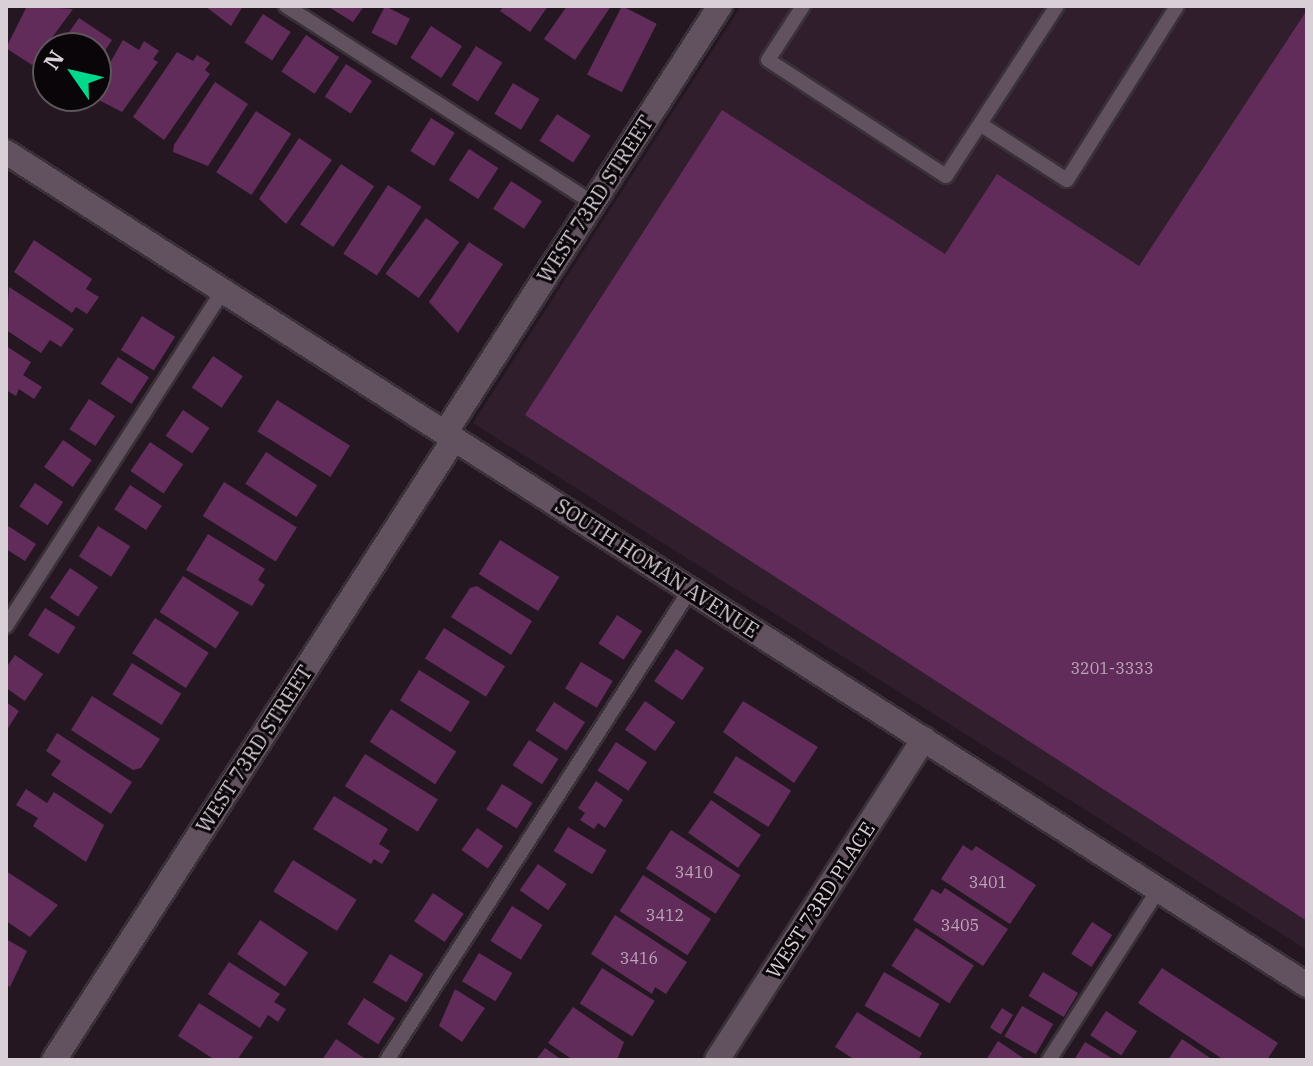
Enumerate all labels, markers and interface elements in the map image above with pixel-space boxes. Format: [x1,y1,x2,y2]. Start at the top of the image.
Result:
north arrow [32,32,112,112]
text: N [36,44,70,75]
street label: WEST 73RD STREET [532,111,658,287]
street label: SOUTH HOMAN AVENUE [551,493,763,643]
house number: 3201-3333 [1070,658,1154,678]
street label: WEST 73RD STREET [191,661,317,837]
street label: WEST 73RD PLACE [761,817,879,983]
house number: 3410 [675,862,713,882]
house number: 3401 [969,872,1007,892]
house number: 3412 [646,905,684,925]
house number: 3405 [941,915,979,935]
house number: 3416 [620,948,658,968]

